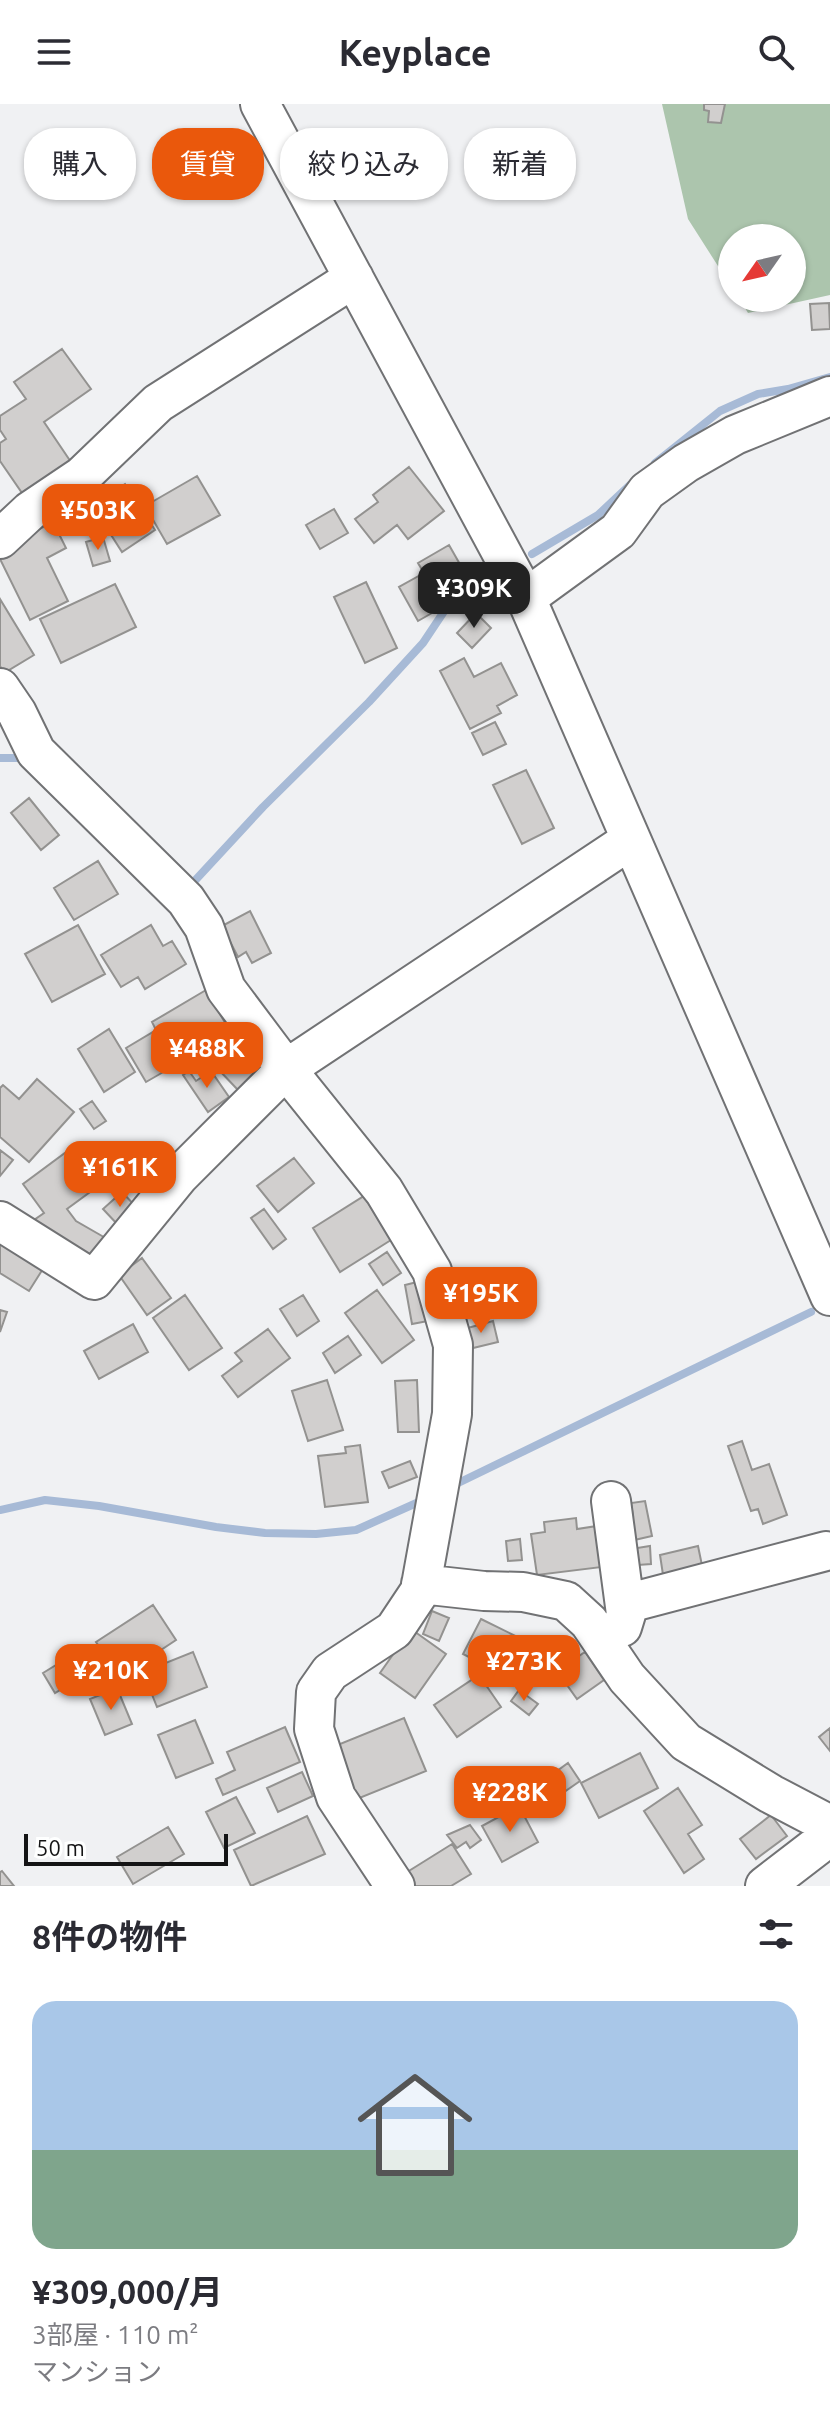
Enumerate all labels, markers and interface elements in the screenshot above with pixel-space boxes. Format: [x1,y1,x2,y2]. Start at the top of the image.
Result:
icon: menu [32,30,76,74]
icon: search [754,30,798,74]
text: Keyplace [339,32,491,73]
chip: 購入 [24,128,136,200]
chip: 賃貸 [152,128,264,200]
chip: 絞り込み [280,128,448,200]
chip: 新着 [464,128,576,200]
north arrow [718,224,806,312]
map controls [718,224,806,312]
pin: ¥503K [42,484,154,552]
text: ¥503K [60,495,136,524]
pin: ¥309K [418,562,530,630]
text: ¥309K [436,573,512,602]
pin: ¥488K [151,1022,263,1090]
text: ¥488K [169,1033,245,1062]
pin: ¥161K [64,1141,176,1209]
text: ¥161K [82,1152,158,1181]
pin: ¥195K [425,1267,537,1335]
text: ¥195K [443,1278,519,1307]
pin: ¥273K [468,1635,580,1703]
pin: ¥210K [55,1644,167,1712]
text: ¥273K [486,1646,562,1675]
text: ¥210K [73,1655,149,1684]
pin: ¥228K [454,1766,566,1834]
text: ¥228K [472,1777,548,1806]
scale bar [24,1830,228,1866]
text: 50 m [36,1835,85,1860]
icon: filters [754,1912,798,1956]
text: 8件の物件 [32,1917,187,1955]
icon: home [343,2053,487,2197]
text: ¥309,000/月 [32,2272,223,2310]
text: 3部屋 · 110 m² [32,2320,199,2349]
text: マンション [32,2357,162,2386]

